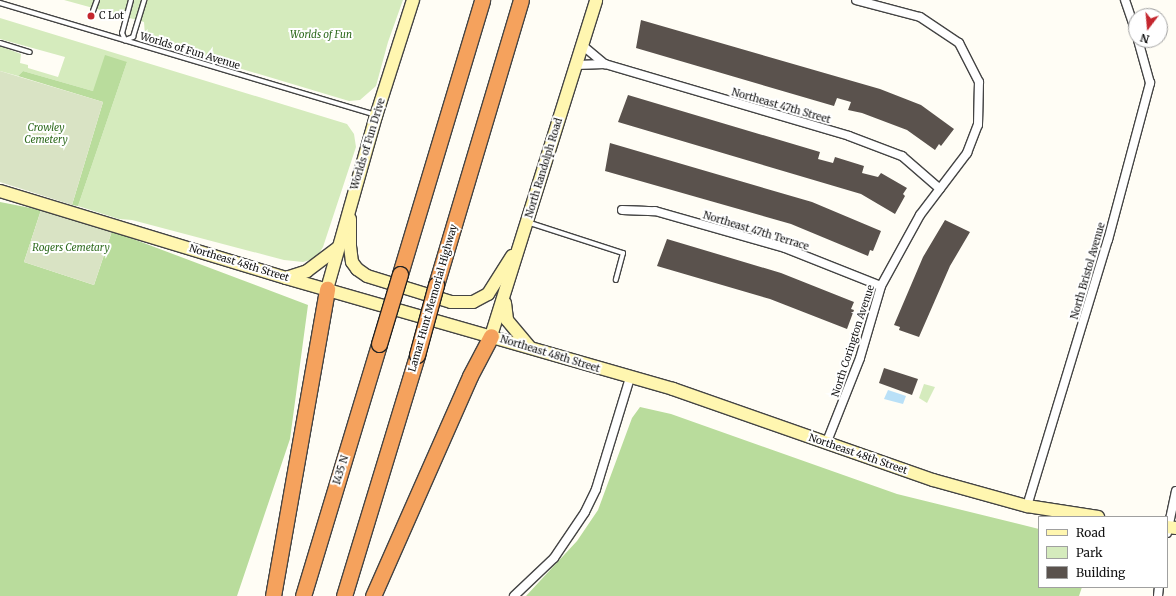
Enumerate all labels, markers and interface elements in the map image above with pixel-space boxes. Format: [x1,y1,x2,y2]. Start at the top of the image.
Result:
north arrow [1128,8,1168,48]
place label: C Lot [99,10,124,22]
marker: C Lot [86,11,96,21]
park label: Worlds of Fun [290,29,352,41]
street label: Worlds of Fun Avenue [138,30,242,72]
text: N [1139,31,1151,47]
street label: Northeast 47th Street [730,86,832,126]
street label: Worlds of Fun Drive [348,97,388,191]
street label: North Randolph Road [523,117,565,219]
park label: Crowley Cemetery [24,121,68,144]
street label: Northeast 47th Terrace [702,209,810,253]
street label: North Bristol Avenue [1068,221,1108,321]
street label: Lamar Hunt Memorial Highway [406,223,460,373]
park label: Rogers Cemetary [32,242,110,254]
street label: Northeast 48th Street [188,242,290,284]
street label: North Corington Avenue [829,284,877,398]
street label: Northeast 48th Street [499,333,601,375]
street label: Northeast 48th Street [807,431,909,477]
street label: I435 N [331,454,351,486]
legend [1038,516,1168,588]
text: Road [1076,525,1105,540]
text: Park [1076,545,1103,560]
text: Building [1076,565,1125,580]

